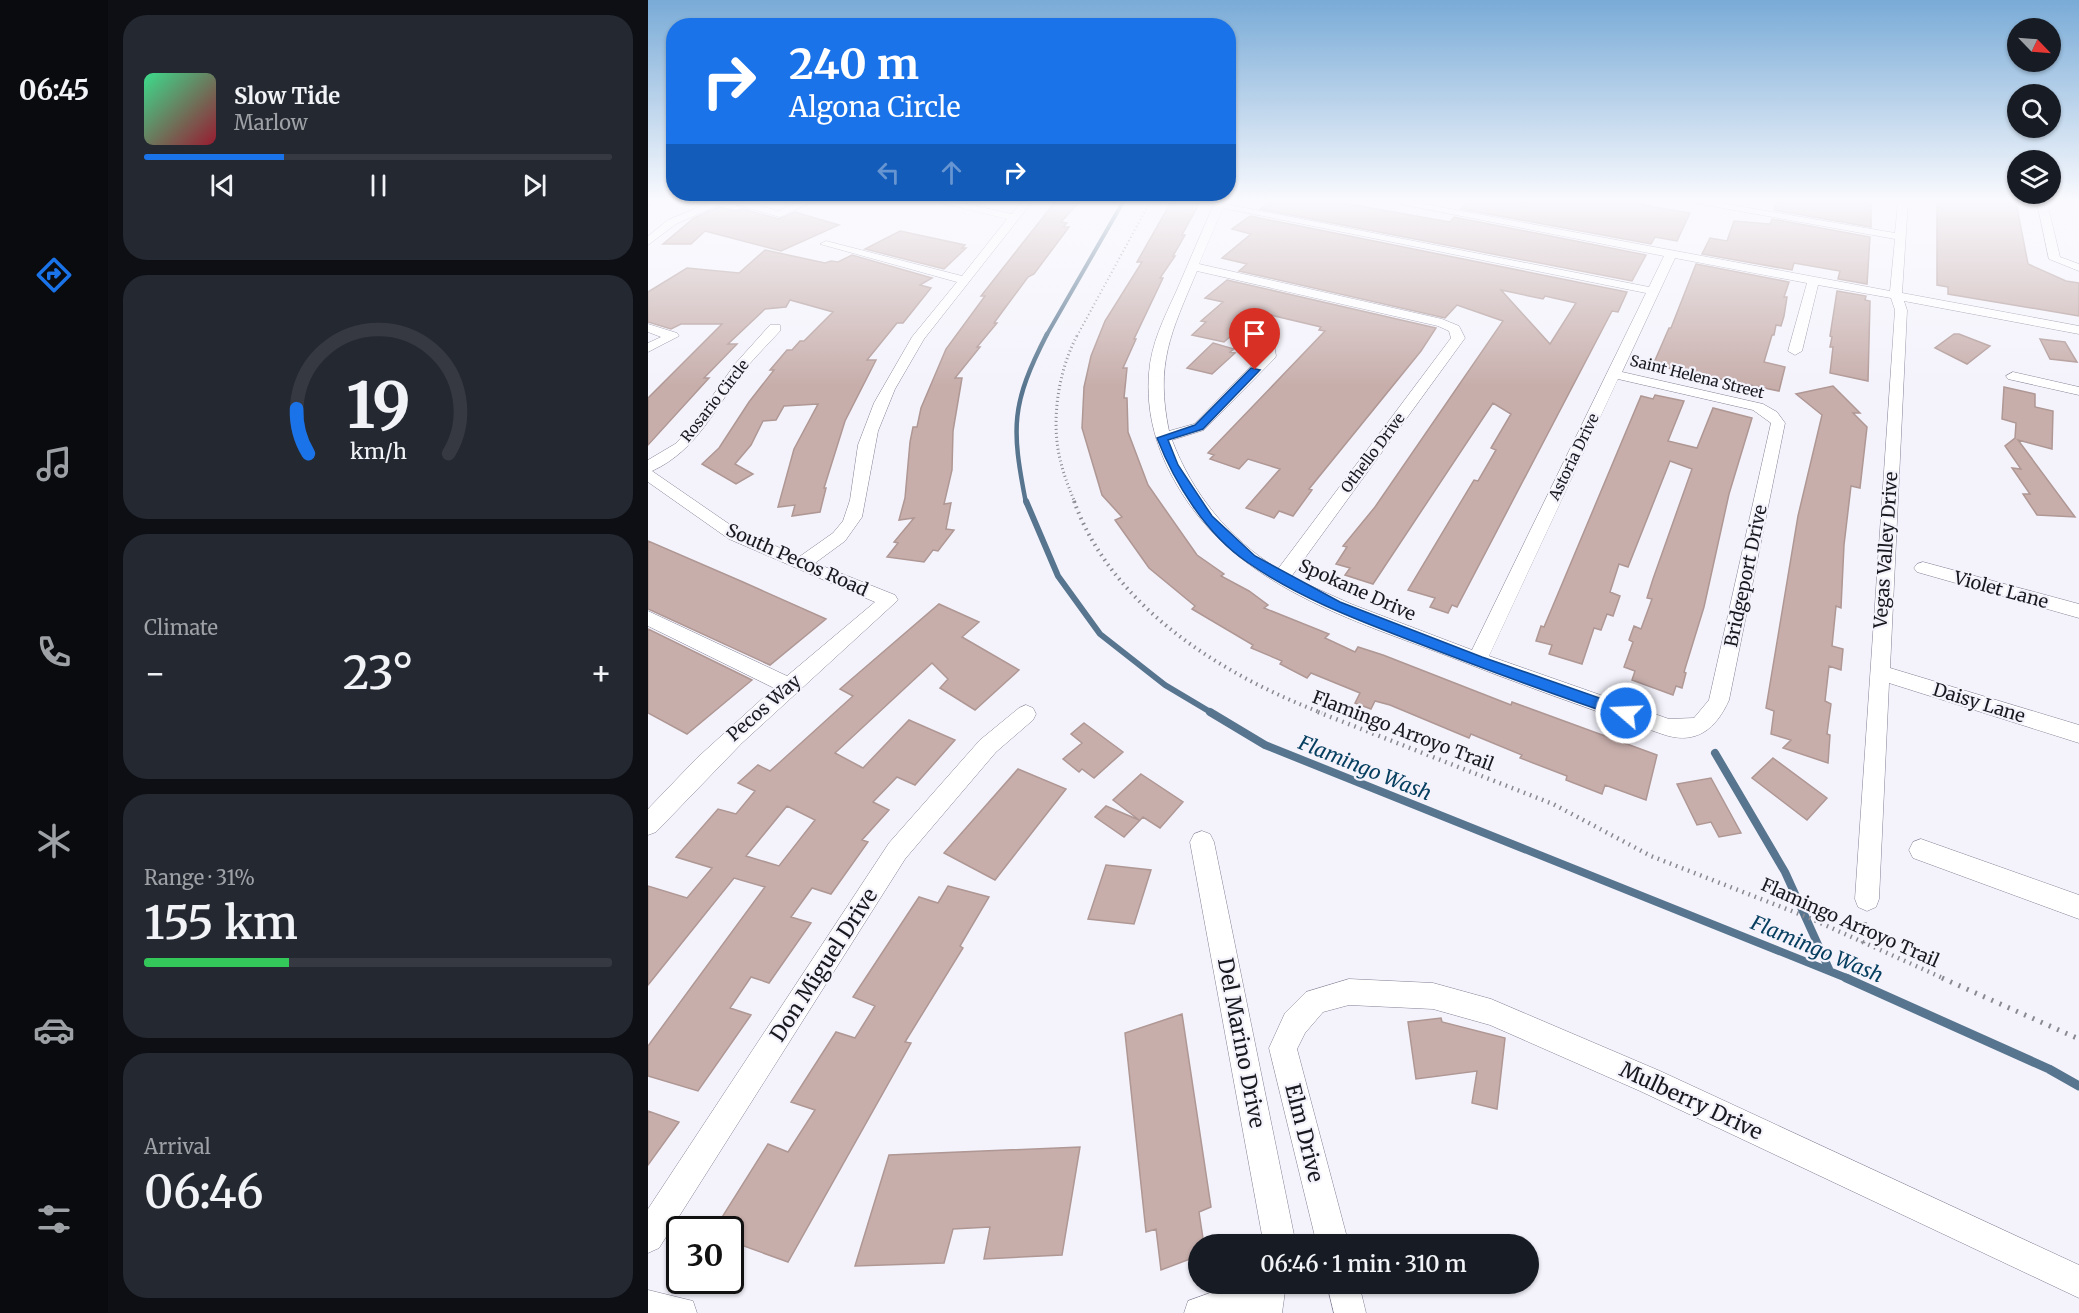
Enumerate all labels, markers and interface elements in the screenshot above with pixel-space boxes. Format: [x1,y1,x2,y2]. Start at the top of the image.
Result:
north arrow [2007,18,2061,72]
map controls [2007,18,2061,204]
text: 240 m [789,38,919,90]
icon: right [690,42,768,120]
text: 06:45 [19,73,89,107]
text: Slow Tide [234,82,340,110]
button: search [2007,84,2061,138]
text: Algona Circle [789,90,961,124]
text: Marlow [234,110,308,135]
button: layers [2007,150,2061,204]
icon: left [872,156,905,189]
icon: ahead [935,156,968,189]
icon: right [998,156,1031,189]
icon: previous [206,169,239,202]
icon: pause [362,169,395,202]
icon: next [518,169,551,202]
icon: directions [33,254,75,296]
pin [1229,308,1280,370]
icon: arrive [1238,317,1271,350]
street label: Saint Helena Street [1628,351,1766,402]
street label: Rosario Circle [677,356,753,446]
text: 19 [346,367,410,445]
street label: Othello Drive [1336,409,1409,496]
street label: Astoria Drive [1544,410,1603,504]
text: km/h [350,438,406,465]
icon: music [33,443,75,485]
street label: Vegas Valley Drive [1868,471,1902,630]
street label: Bridgeport Drive [1719,503,1772,649]
street label: South Pecos Road [723,518,872,601]
street label: Spokane Drive [1295,553,1419,626]
street label: Violet Lane [1950,566,2051,613]
text: Climate [144,615,218,640]
icon: phone [33,631,75,673]
text: 23° [343,645,413,701]
text: − [144,653,166,694]
text: + [590,653,612,694]
street label: Pecos Way [722,669,806,746]
street label: Daisy Lane [1930,678,2028,727]
position arrow [1594,681,1658,745]
street label: Flamingo Arroyo Trail [1309,685,1498,776]
water label: Flamingo Wash [1294,729,1435,806]
icon: climate [33,820,75,862]
text: Range · 31% [144,865,255,890]
street label: Flamingo Arroyo Trail [1758,873,1943,972]
street label: Don Miguel Drive [764,883,883,1047]
text: 155 km [144,895,298,951]
water label: Flamingo Wash [1746,909,1887,988]
street label: Del Marino Drive [1212,956,1271,1130]
icon: car [33,1009,75,1051]
street label: Mulberry Drive [1615,1056,1767,1146]
street label: Elm Drive [1279,1081,1330,1185]
text: Arrival [144,1134,211,1159]
text: 06:46 [144,1164,264,1220]
icon: filters [33,1198,75,1240]
speed limit sign: 30 [666,1216,744,1294]
text: 06:46 · 1 min · 310 m [1260,1250,1467,1278]

